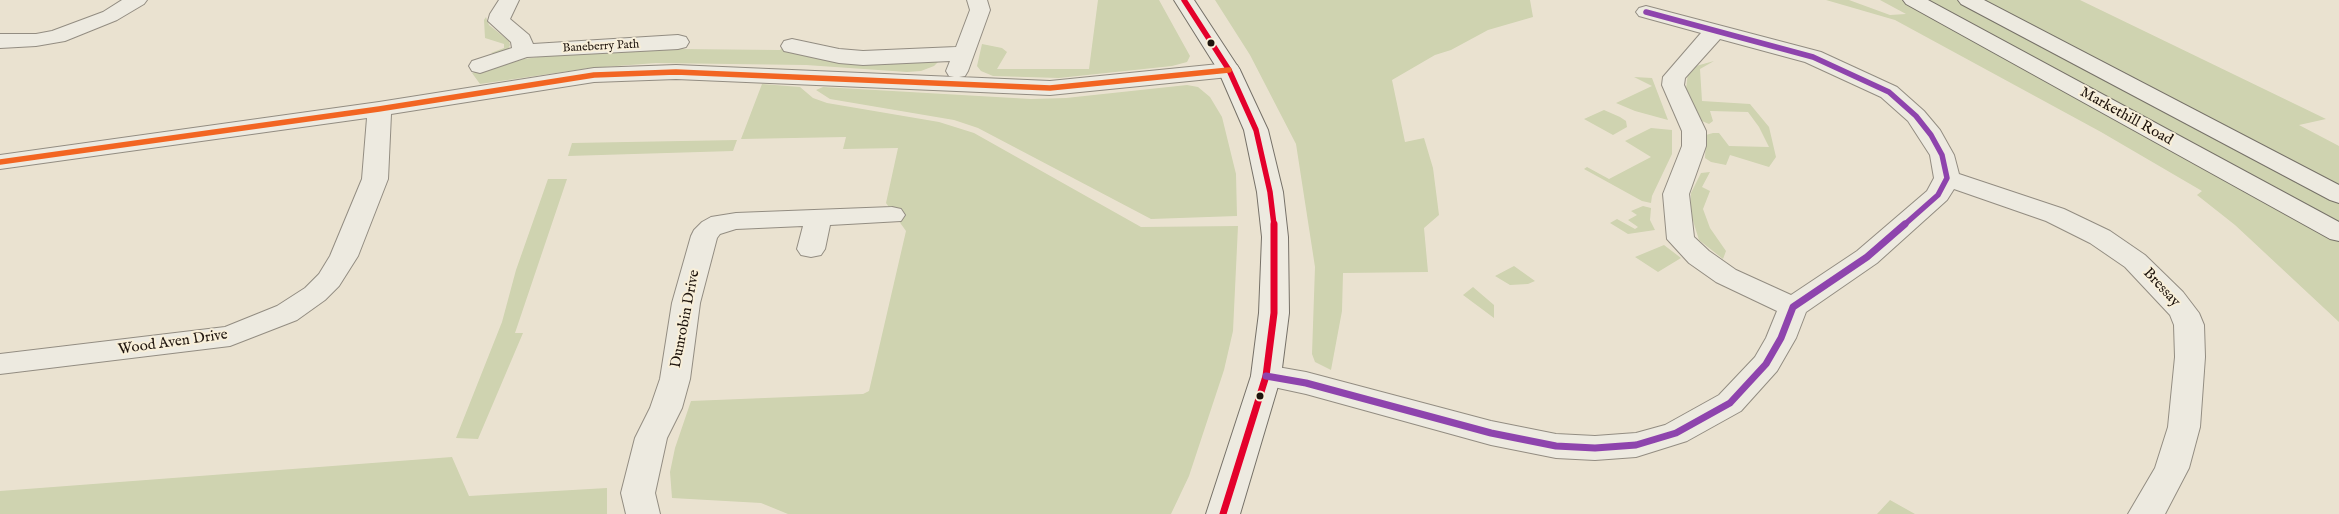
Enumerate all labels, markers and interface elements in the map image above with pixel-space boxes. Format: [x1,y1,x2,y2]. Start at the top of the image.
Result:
street label: Baneberry Path [562,38,640,56]
unlabelled marker [1206,38,1216,48]
street label: Markethill Road [2076,84,2176,150]
street label: Bressay [2139,265,2183,311]
street label: Dunrobin Drive [668,268,704,370]
street label: Wood Aven Drive [117,326,229,360]
unlabelled marker [1255,391,1265,401]

